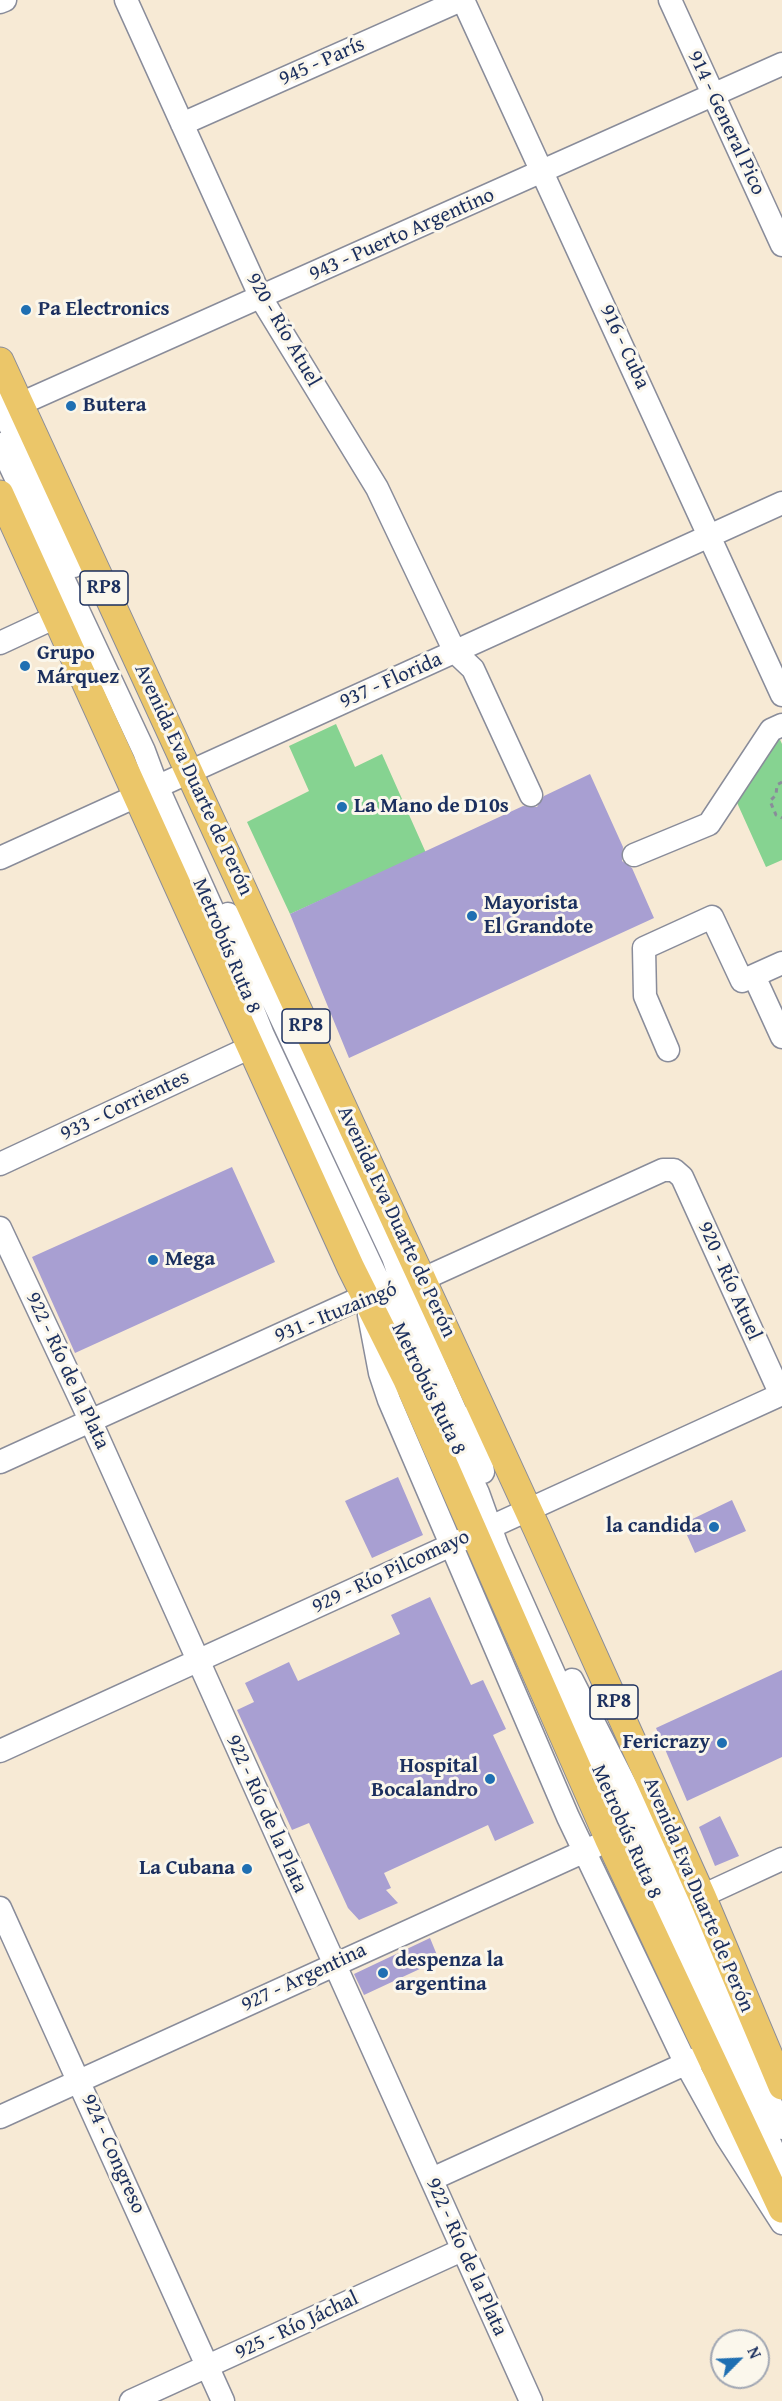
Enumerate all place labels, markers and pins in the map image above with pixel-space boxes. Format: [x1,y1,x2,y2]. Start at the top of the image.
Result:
place label: Pa Electronics [38,297,169,323]
marker: Pa Electronics [19,303,33,317]
place label: Butera [83,393,147,419]
marker: Butera [64,399,78,413]
place label: Grupo Márquez [37,641,119,691]
marker: Grupo Márquez [18,659,32,673]
place label: La Mano de D10s [354,794,509,820]
marker: La Mano de D10s [335,800,349,814]
place label: Mayorista El Grandote [484,891,593,941]
marker: Mayorista El Grandote [465,909,479,923]
place label: Mega [165,1247,215,1273]
marker: Mega [146,1253,160,1267]
place label: la candida [606,1514,702,1540]
marker: la candida [707,1520,721,1534]
place label: Fericrazy [623,1730,710,1756]
marker: Fericrazy [715,1736,729,1750]
place label: Hospital Bocalandro [371,1754,478,1804]
marker: Hospital Bocalandro [483,1772,497,1786]
place label: La Cubana [139,1856,235,1882]
marker: La Cubana [240,1862,254,1876]
place label: despenza la argentina [395,1948,504,1998]
marker: despenza la argentina [376,1966,390,1980]

